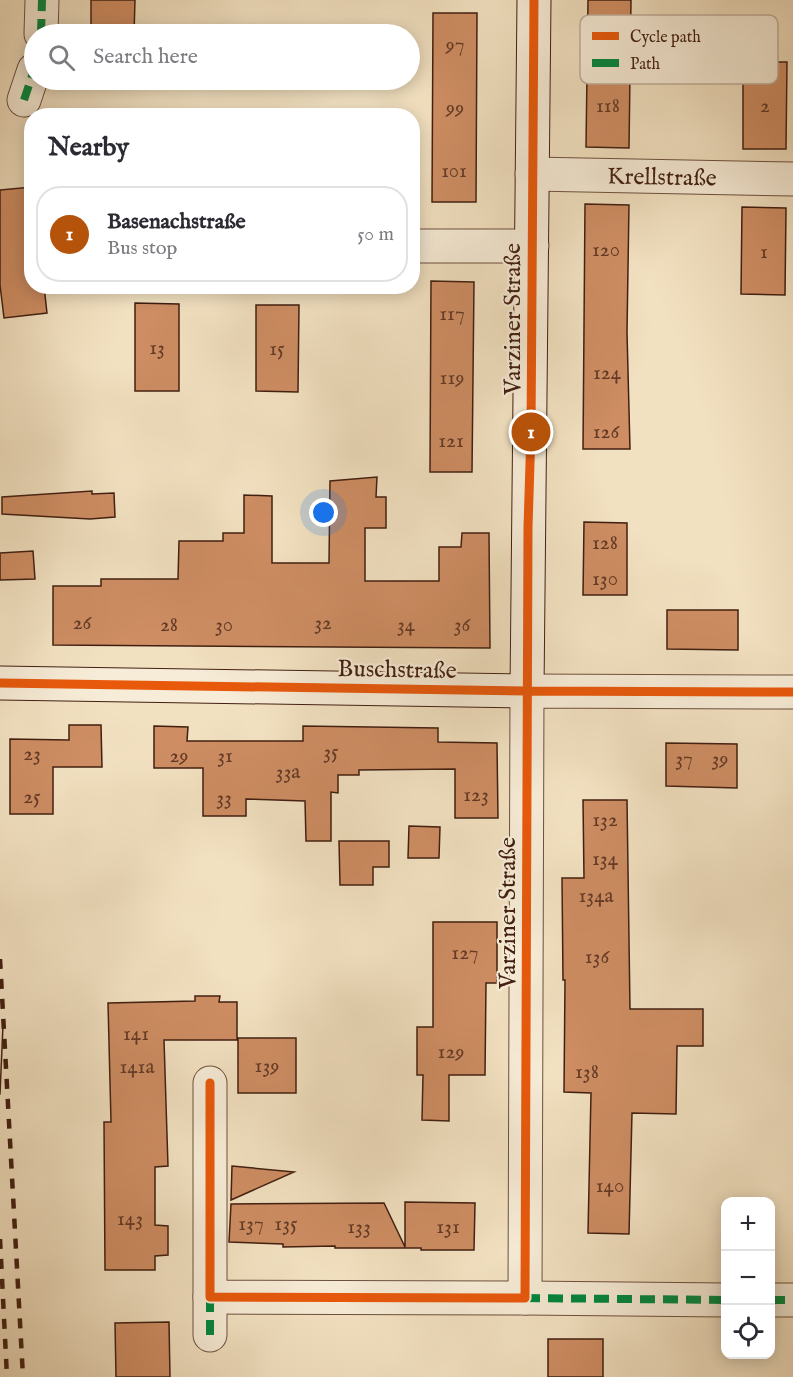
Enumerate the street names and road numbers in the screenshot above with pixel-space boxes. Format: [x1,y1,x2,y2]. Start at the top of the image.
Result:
street label: Krellstraße [607,161,717,195]
street label: Varziner Straße [498,243,529,396]
street label: Buschstraße [337,654,457,687]
street label: Varziner Straße [493,837,524,990]

